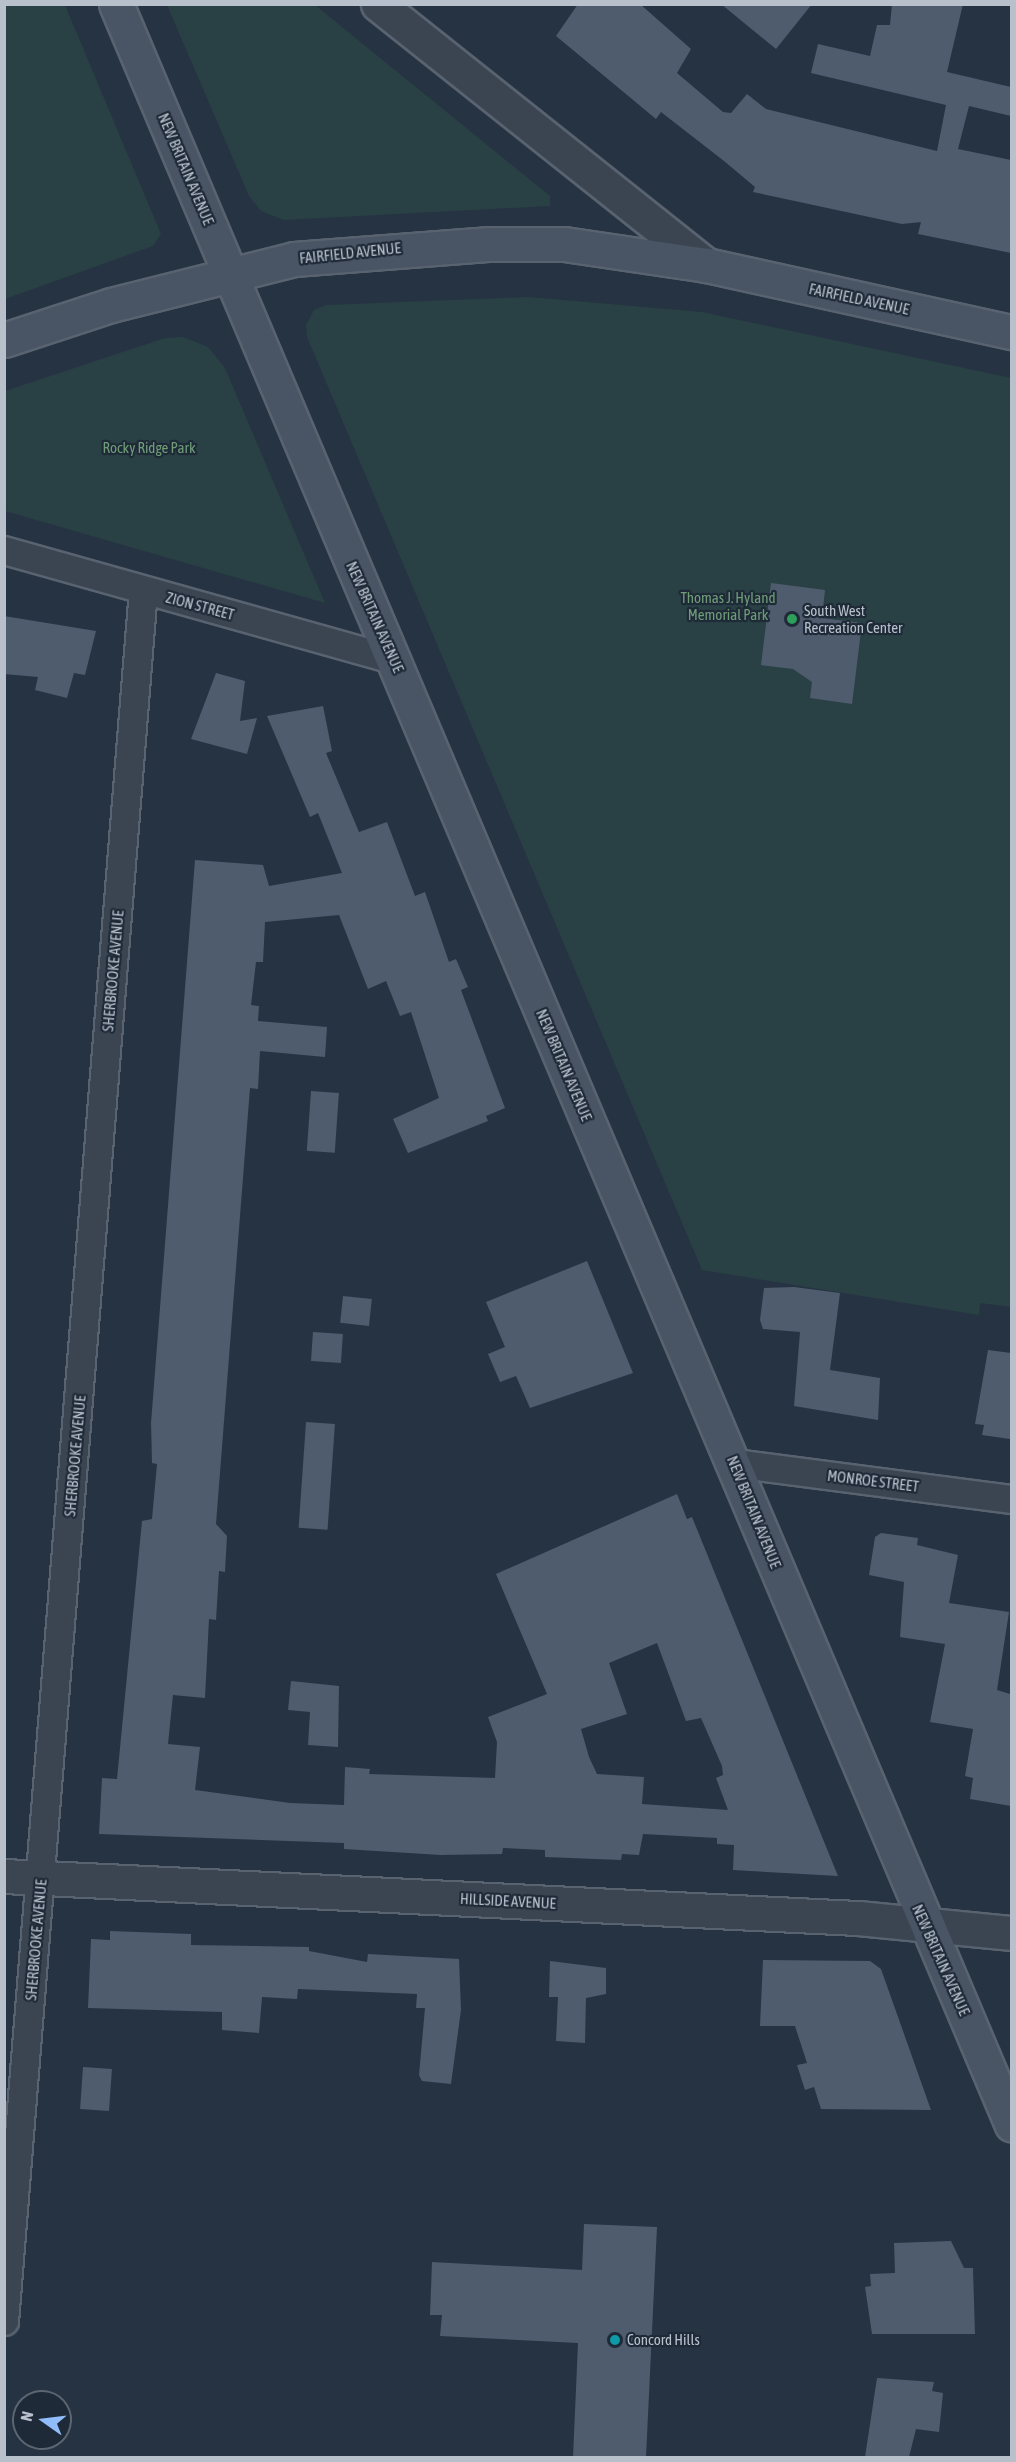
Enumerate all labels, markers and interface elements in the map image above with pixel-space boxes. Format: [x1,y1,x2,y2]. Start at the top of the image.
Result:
street label: NEW BRITAIN AVENUE [154,110,218,228]
street label: FAIRFIELD AVENUE [298,239,402,267]
street label: FAIRFIELD AVENUE [807,280,911,318]
park label: Rocky Ridge Park [102,439,196,457]
street label: NEW BRITAIN AVENUE [342,559,408,675]
street label: ZION STREET [164,588,236,624]
park label: Thomas J. Hyland Memorial Park [680,588,776,623]
place label: South West Recreation Center [804,601,902,636]
marker: South West Recreation Center [785,612,799,626]
street label: SHERBROOKE AVENUE [99,910,127,1032]
street label: NEW BRITAIN AVENUE [532,1006,596,1124]
street label: SHERBROOKE AVENUE [61,1395,89,1517]
street label: NEW BRITAIN AVENUE [723,1453,785,1571]
street label: MONROE STREET [826,1466,920,1496]
street label: SHERBROOKE AVENUE [22,1879,50,2001]
street label: HILLSIDE AVENUE [460,1890,556,1912]
street label: NEW BRITAIN AVENUE [908,1902,974,2018]
place label: Concord Hills [627,2331,700,2349]
marker: Concord Hills [608,2333,622,2347]
north arrow [12,2390,72,2450]
text: N [17,2409,36,2423]

